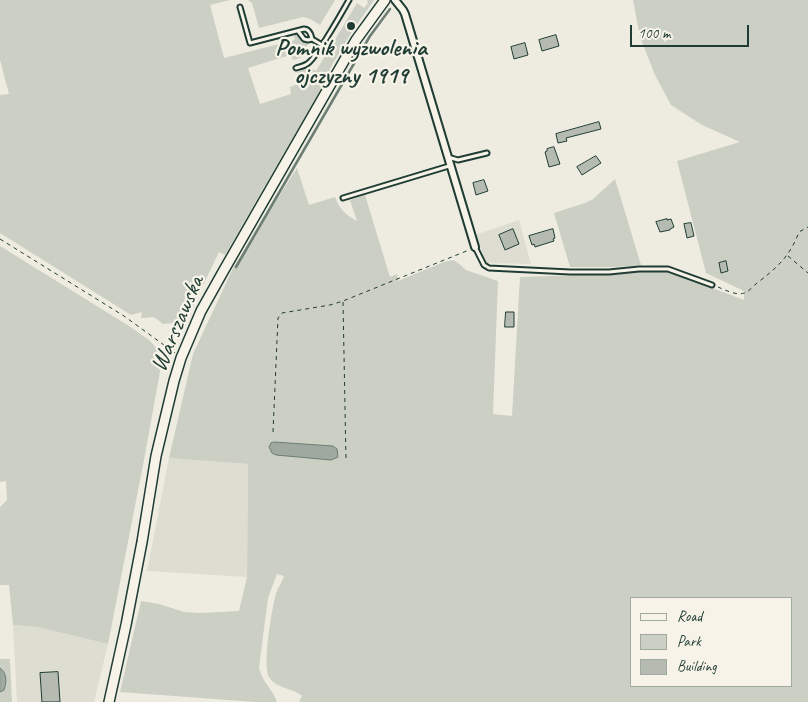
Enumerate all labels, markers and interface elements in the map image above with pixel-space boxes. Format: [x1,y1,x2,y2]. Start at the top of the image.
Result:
scale bar [633,15,752,47]
marker: Pomnik wyzwolenia ojczyzny 1919 [345,20,357,32]
text: 100 m [638,24,670,43]
place label: Pomnik wyzwolenia ojczyzny 1919 [275,35,427,91]
street label: Warszawska [145,272,211,376]
legend [630,597,793,687]
text: Road [677,607,702,626]
text: Park [677,632,701,651]
text: Building [677,657,716,676]

